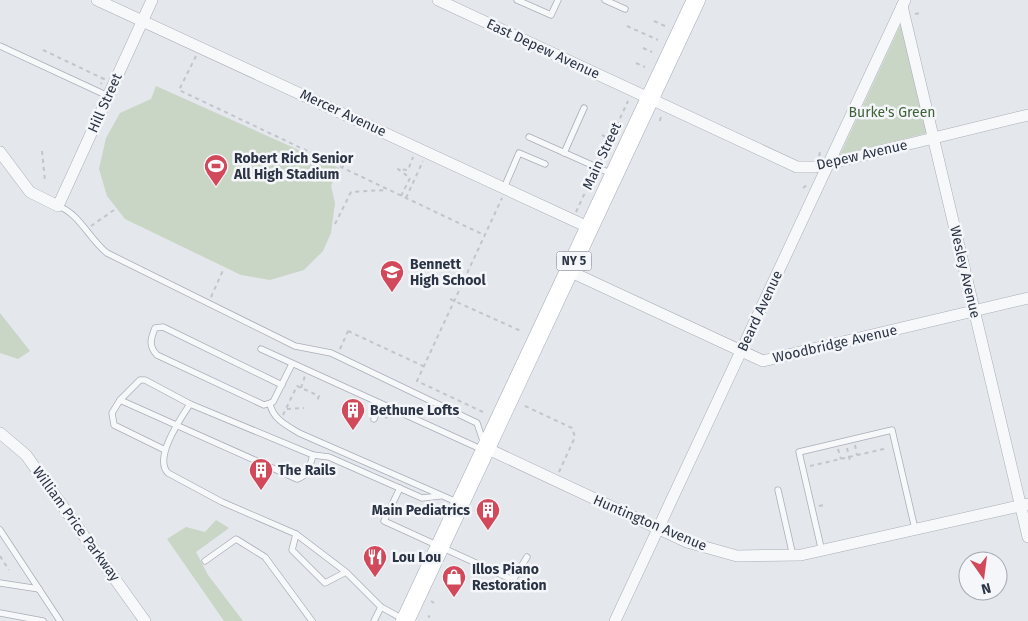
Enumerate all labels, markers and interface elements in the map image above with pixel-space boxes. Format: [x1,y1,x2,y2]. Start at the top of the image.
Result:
street label: East Depew Avenue [484,15,602,83]
street label: Hill Street [84,70,126,135]
street label: Mercer Avenue [297,86,389,140]
park label: Burke's Green [848,104,936,121]
street label: Main Street [579,119,625,192]
street label: Depew Avenue [815,136,909,174]
place label: Robert Rich Senior All High Stadium [233,150,354,183]
sports icon: Robert Rich Senior All High Stadium [203,153,229,187]
street label: Wesley Avenue [946,224,984,320]
road number: NY 5 [556,252,592,270]
place label: Bennett High School [410,256,487,289]
school or university icon: Bennett High School [379,259,405,293]
street label: Beard Avenue [734,268,786,354]
street label: Woodbridge Avenue [771,321,899,367]
building icon: Bethune Lofts [340,397,366,431]
place label: Bethune Lofts [370,402,459,419]
building icon: The Rails [248,457,274,491]
place label: The Rails [278,462,336,479]
street label: William Price Parkway [29,463,123,585]
street label: Huntington Avenue [591,491,709,555]
building icon: Main Pediatrics [475,497,501,531]
place label: Main Pediatrics [372,502,470,519]
restaurant icon: Lou Lou [362,544,388,578]
place label: Lou Lou [392,549,441,566]
north arrow [958,551,1008,601]
place label: Illos Piano Restoration [472,561,547,594]
shop icon: Illos Piano Restoration [441,564,467,598]
text: N [979,579,993,598]

